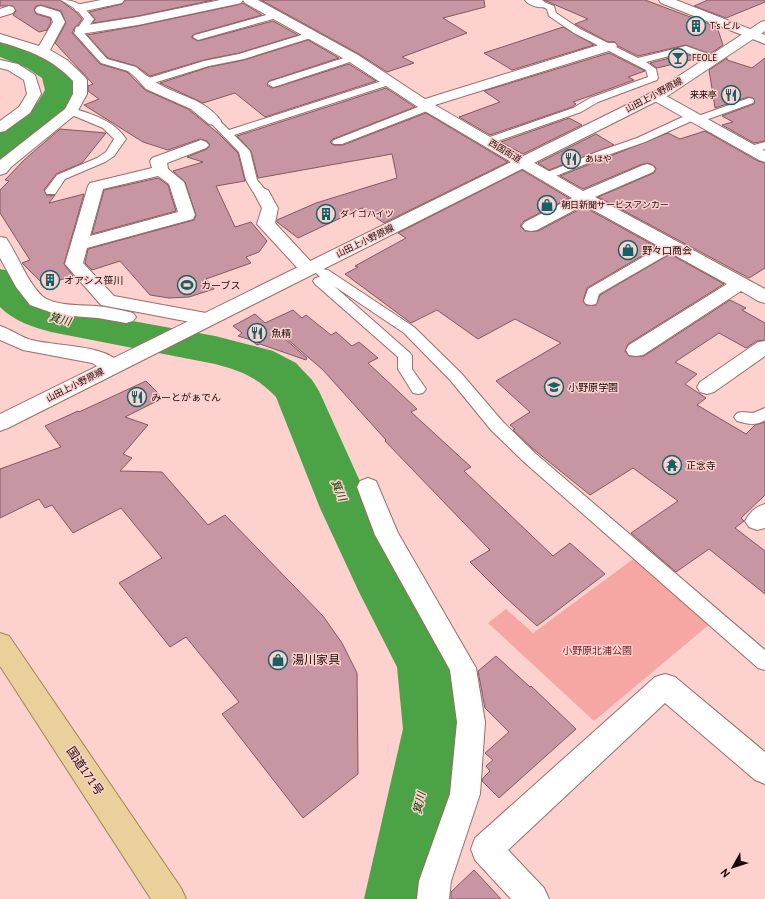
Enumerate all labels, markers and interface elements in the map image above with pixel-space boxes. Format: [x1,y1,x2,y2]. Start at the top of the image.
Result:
building icon: T's ビル [685,15,707,37]
place label: T's ビル [710,20,741,31]
bar icon: FEOLE [667,47,689,69]
place label: FEOLE [692,52,717,63]
street label: 山田上小野原線 [623,74,685,114]
restaurant icon: 来来亭 [720,84,742,106]
place label: 来来亭 [690,89,717,100]
street label: 西国街道 [487,137,524,165]
restaurant icon: あほや [560,148,582,170]
place label: あほや [585,153,612,164]
shop icon: 朝日新聞サービスアンカー [536,194,558,216]
place label: 朝日新聞サービスアンカー [561,199,669,210]
building icon: ダイゴハイツ [315,203,337,225]
place label: ダイゴハイツ [340,208,394,219]
street label: 山田上小野原線 [334,221,396,259]
shop icon: 野々口商会 [617,239,639,261]
place label: 野々口商会 [642,244,692,257]
building icon: オアシス笹川 [39,269,61,291]
place label: オアシス笹川 [64,274,124,287]
sports icon: カーブス [176,274,198,296]
place label: カーブス [201,279,240,292]
water label: 箕川 [48,310,73,329]
restaurant icon: 魚精 [246,322,268,344]
place label: 魚精 [271,327,291,340]
street label: 山田上小野原線 [44,365,106,404]
school or university icon: 小野原学園 [543,376,565,398]
place label: 小野原学園 [568,381,618,394]
restaurant icon: みーとがぁでん [126,386,148,408]
place label: みーとがぁでん [151,391,221,404]
temple icon: 正念寺 [661,454,683,476]
place label: 正念寺 [686,459,716,472]
water label: 箕川 [328,477,350,504]
park label: 小野原北浦公園 [562,644,632,657]
shop icon: 湯川家具 [267,649,289,671]
place label: 湯川家具 [292,652,340,667]
street label: 国道171号 [64,743,107,798]
water label: 箕川 [410,790,428,815]
north arrow [713,847,753,887]
text: N [718,866,733,881]

